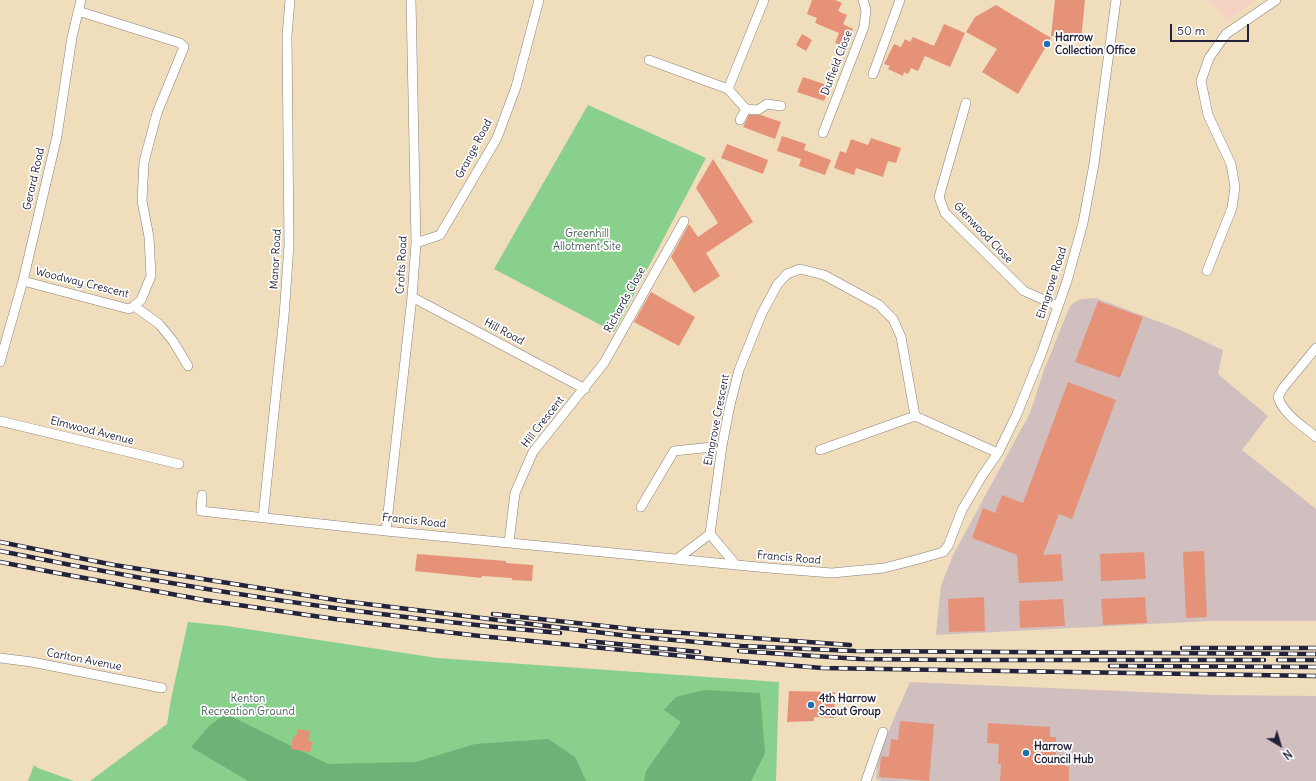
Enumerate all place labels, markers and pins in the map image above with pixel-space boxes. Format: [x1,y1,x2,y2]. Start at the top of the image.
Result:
place label: Harrow Collection Office [1055,31,1136,57]
marker: Harrow Collection Office [1042,39,1052,49]
place label: 4th Harrow Scout Group [819,692,881,718]
marker: 4th Harrow Scout Group [806,700,816,710]
place label: Harrow Council Hub [1034,740,1094,766]
marker: Harrow Council Hub [1021,748,1031,758]

